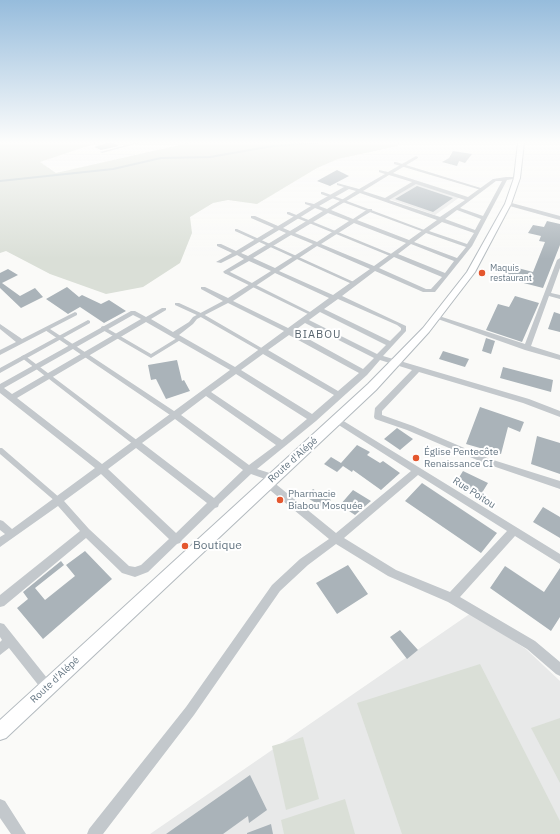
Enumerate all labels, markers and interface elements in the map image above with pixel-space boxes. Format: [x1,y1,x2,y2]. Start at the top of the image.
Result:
place label: Maquis restaurant [490,263,532,284]
marker: Maquis restaurant [477,268,487,278]
district label: BIABOU [294,328,342,342]
street label: Route d'Alépé [266,435,320,485]
place label: Église Pentecôte Renaissance CI [424,446,499,470]
marker: Église Pentecôte Renaissance CI [411,453,421,463]
street label: Rue Poitou [450,475,498,511]
place label: Pharmacie Biabou Mosquée [288,488,363,512]
marker: Pharmacie Biabou Mosquée [275,495,285,505]
place label: Boutique [193,539,242,553]
marker: Boutique [180,541,190,551]
street label: Route d'Alépé [28,654,82,706]

